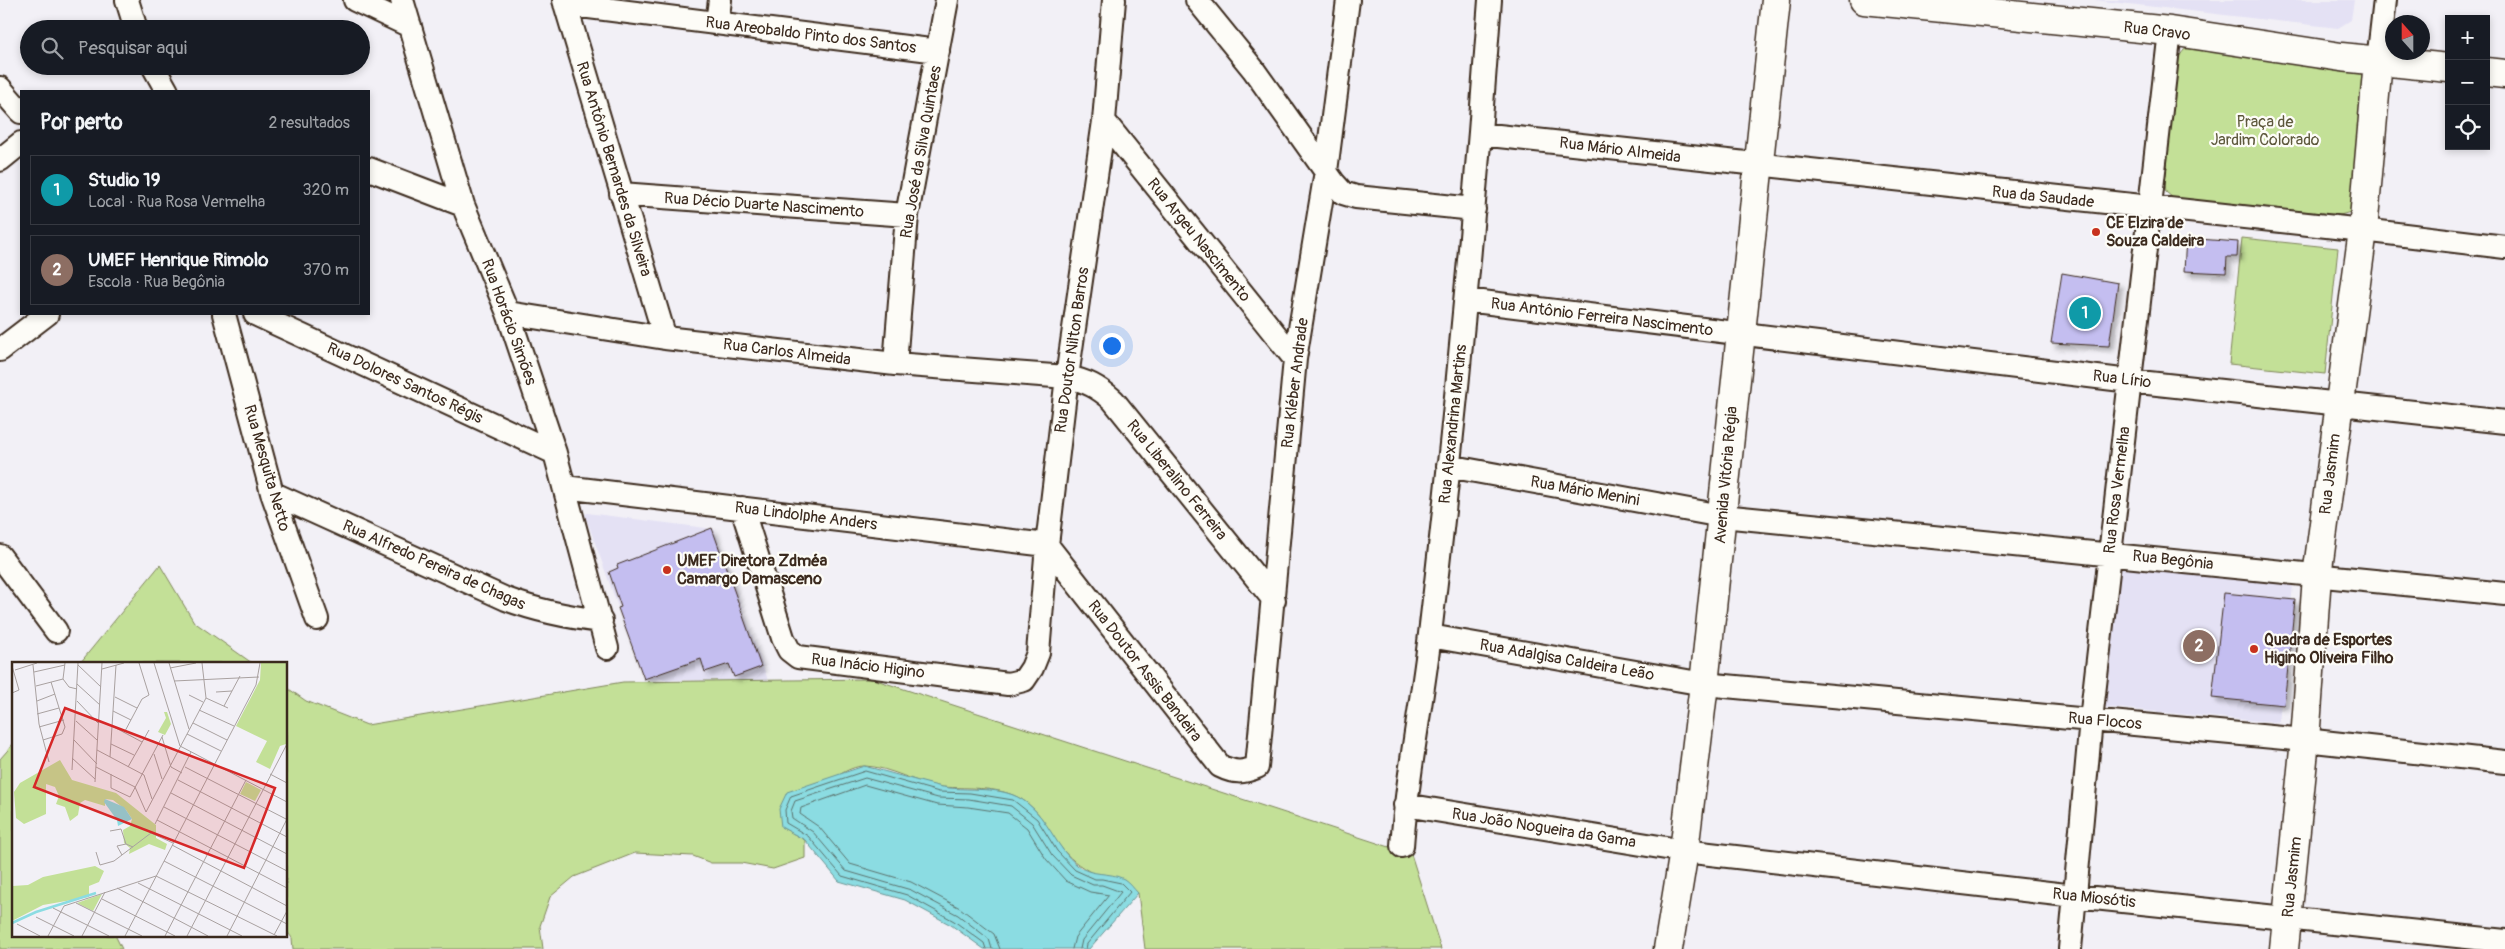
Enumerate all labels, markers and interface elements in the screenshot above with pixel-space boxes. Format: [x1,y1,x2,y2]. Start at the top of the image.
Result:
street label: Rua Areobaldo Pinto dos Santos [704,12,918,58]
north arrow [2385,15,2430,60]
map controls [2445,15,2490,150]
button: + [2445,15,2490,60]
street label: Rua Cravo [2123,17,2192,45]
search box [20,20,370,75]
icon: search [38,34,66,62]
text: Pesquisar aqui [78,36,187,60]
street label: Rua Antônio Bernardes da Silveira [572,59,656,279]
button: − [2445,60,2490,105]
street label: Rua José da Silva Quintaes [896,64,946,240]
button: locate [2445,105,2490,150]
text: Por perto [40,109,122,136]
park label: Praça de Jardim Colorado [2211,112,2320,150]
text: 2 resultados [268,113,350,133]
street label: Rua Mário Almeida [1558,133,1682,167]
text: Studio 19 [88,168,161,192]
street label: Rua Argeu Nascimento [1143,174,1255,306]
text: 1 [54,180,60,200]
text: 320 m [303,180,349,200]
street label: Rua da Saudade [1991,182,2095,212]
street label: Rua Décio Duarte Nascimento [663,188,865,222]
text: Local · Rua Rosa Vermelha [88,192,265,212]
place label: CE Elzira de Souza Caldeira [2106,213,2205,251]
marker: CE Elzira de Souza Caldeira [2090,226,2102,238]
text: UMEF Henrique Rimolo [88,248,269,272]
street label: Rua Horácio Simões [477,256,541,388]
text: 2 [53,260,61,280]
text: 370 m [303,260,349,280]
street label: Rua Doutor Nilton Barros [1050,266,1094,434]
text: Escola · Rua Begônia [88,272,225,292]
street label: Rua Antônio Ferreira Nascimento [1490,293,1715,341]
pin: 1 [2069,294,2101,332]
street label: Rua Kléber Andrade [1277,316,1313,449]
your location [1099,333,1125,359]
street label: Rua Carlos Almeida [722,334,852,370]
street label: Rua Dolores Santos Régis [324,338,486,428]
street label: Rua Alexandrina Martins [1435,343,1471,505]
street label: Rua Lírio [2092,365,2153,393]
street label: Rua Mesquita Netto [239,402,295,534]
street label: Avenida Vitória Régia [1710,405,1742,545]
street label: Rua Liberalino Ferreira [1122,416,1232,544]
street label: Rua Rosa Vermelha [2099,425,2135,555]
street label: Rua Jasmim [2315,432,2345,516]
street label: Rua Mário Menini [1529,472,1641,510]
street label: Rua Lindolphe Anders [734,497,878,535]
street label: Rua Alfredo Pereira de Chagas [339,516,529,614]
street label: Rua Begônia [2132,546,2214,574]
place label: UMEF Diretora Zdméa Camargo Damasceno [677,551,828,589]
marker: UMEF Diretora Zdméa Camargo Damasceno [661,564,673,576]
street label: Rua Doutor Assis Bandeira [1083,596,1207,746]
pin: 2 [2183,627,2215,665]
place label: Quadra de Esportes Higino Oliveira Filho [2264,630,2394,668]
street label: Rua Adalgisa Caldeira Leão [1478,635,1656,685]
marker: Quadra de Esportes Higino Oliveira Filho [2248,643,2260,655]
street label: Rua Inácio Higino [810,649,926,683]
inset map [12,662,288,936]
street label: Rua Flocos [2067,708,2143,734]
street label: Rua João Nogueira da Gama [1451,804,1637,852]
street label: Rua Jasmim [2278,835,2306,919]
street label: Rua Miosótis [2051,884,2137,912]

